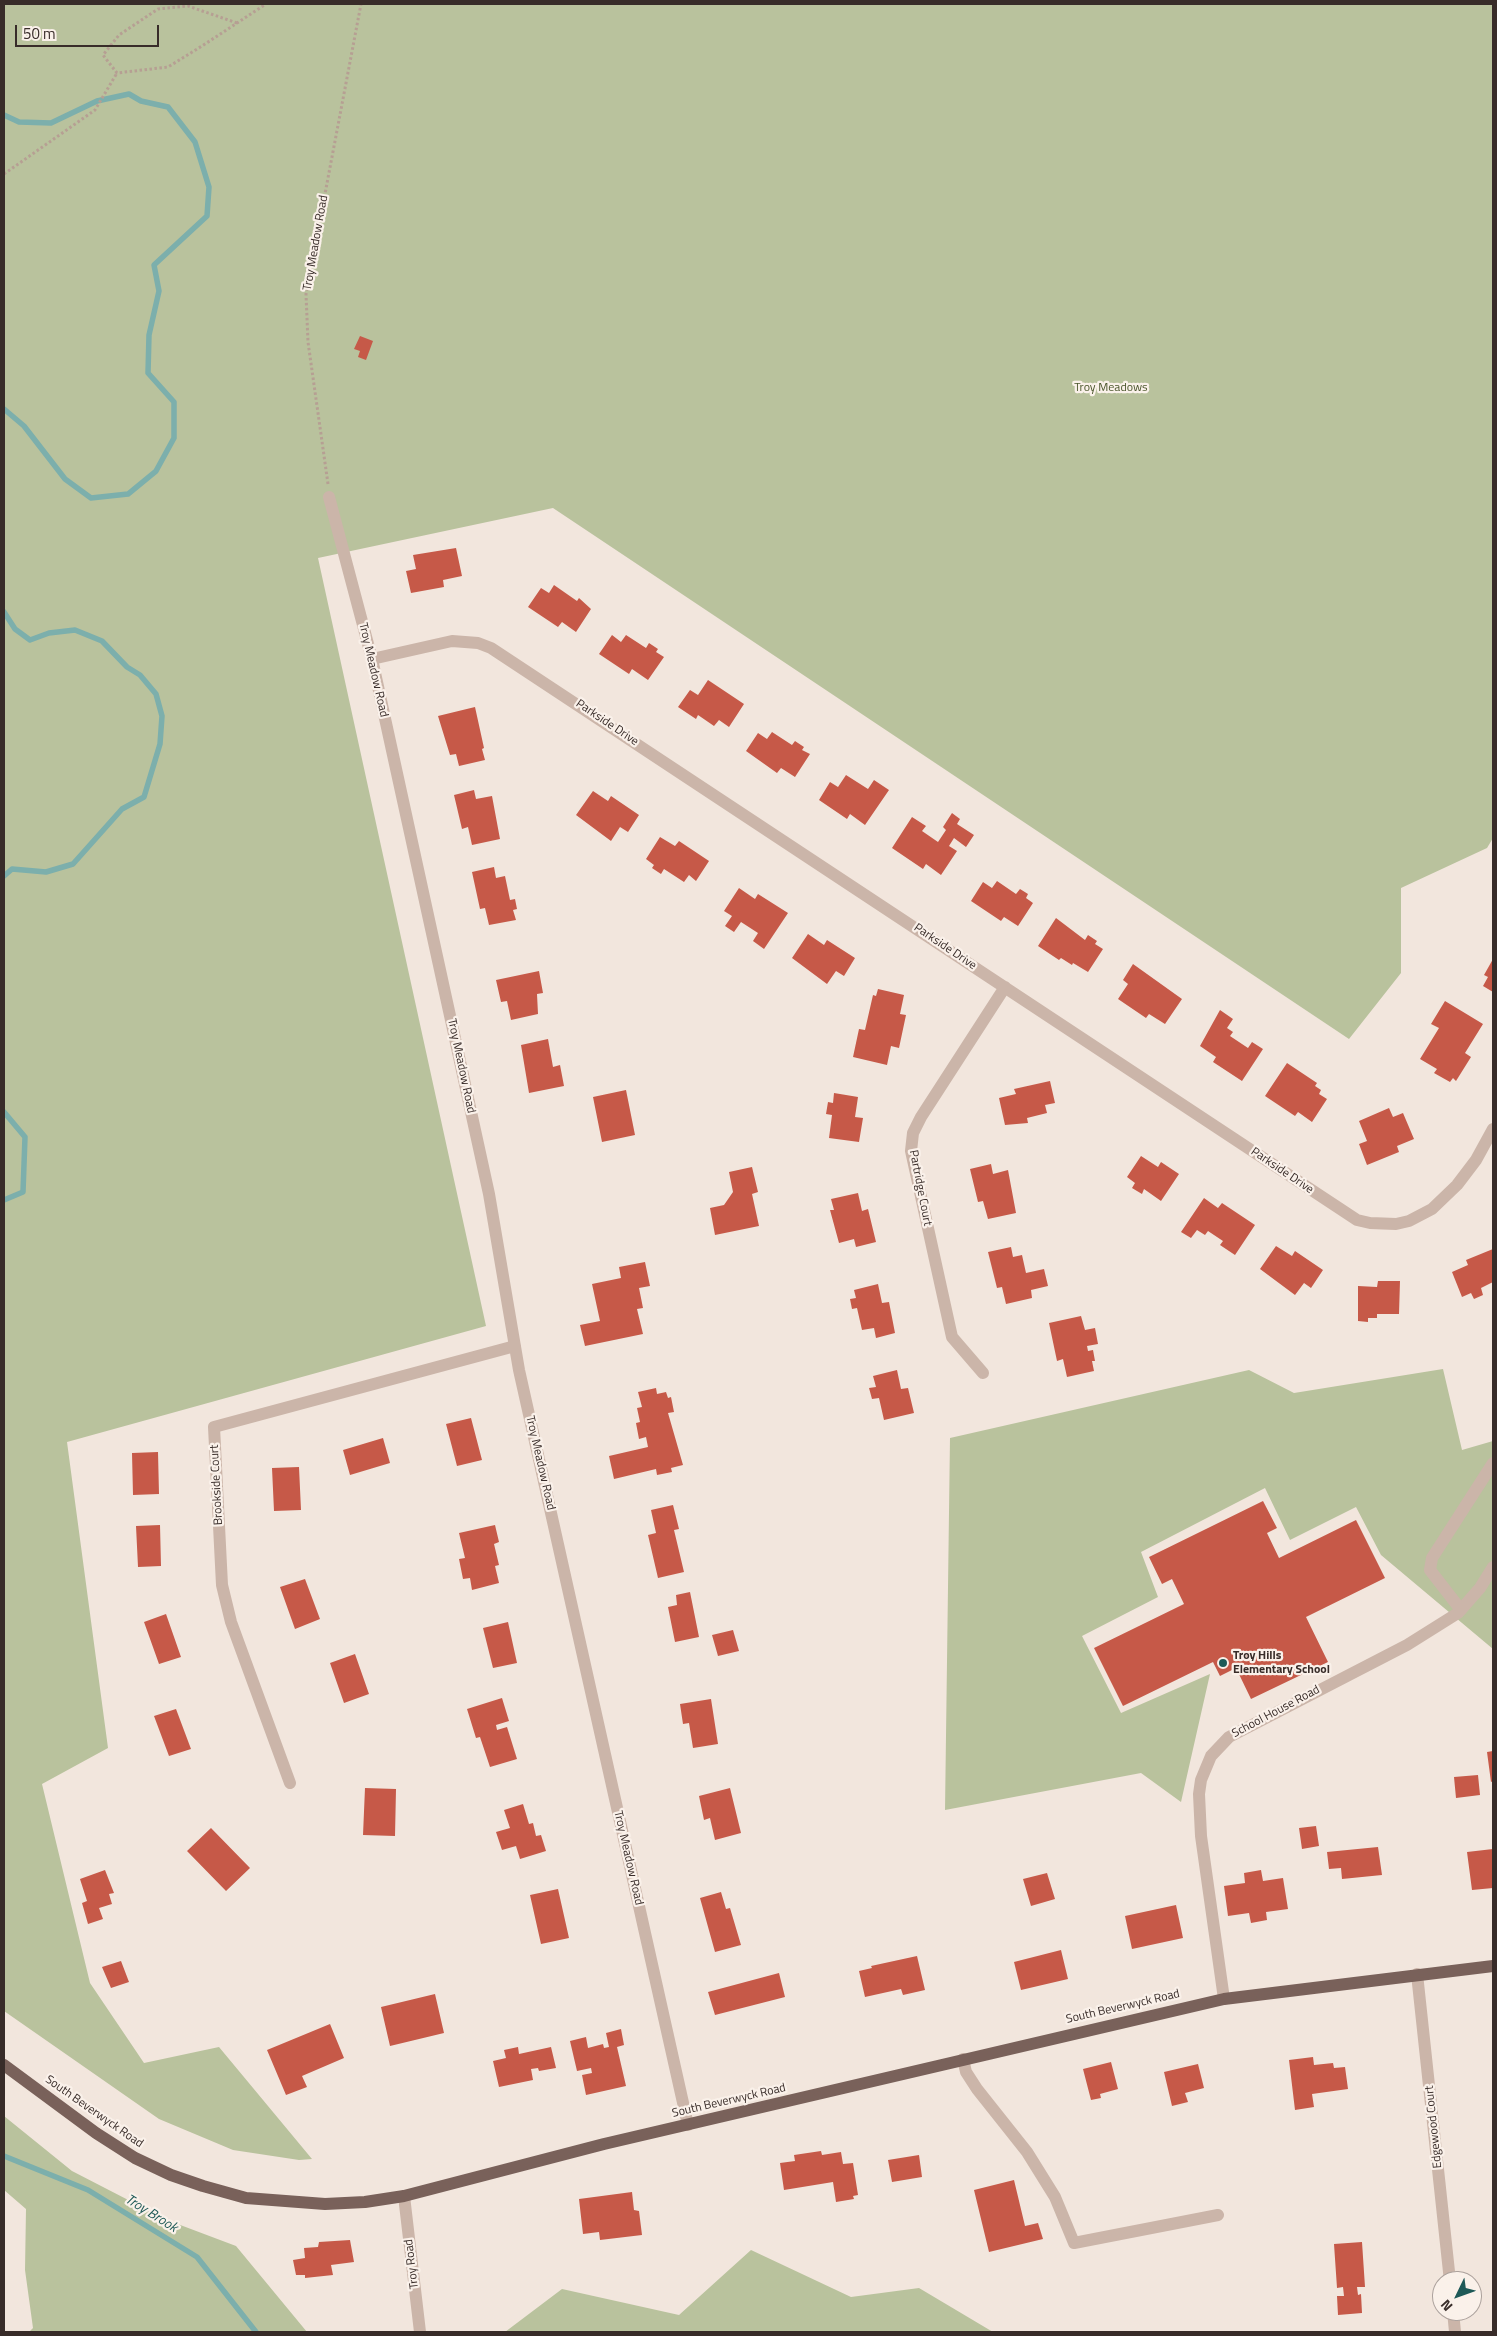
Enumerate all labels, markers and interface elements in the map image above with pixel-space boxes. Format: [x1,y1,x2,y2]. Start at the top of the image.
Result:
scale bar [18,15,161,47]
text: 50 m [23,22,56,45]
street label: Troy Meadow Road [301,194,331,292]
park label: Troy Meadows [1074,381,1148,395]
street label: Troy Meadow Road [355,621,391,719]
street label: Parkside Drive [573,697,641,749]
street label: Parkside Drive [911,921,979,973]
street label: Troy Meadow Road [444,1017,478,1115]
street label: Parkside Drive [1248,1145,1316,1197]
street label: Partridge Court [906,1149,934,1227]
street label: Troy Meadow Road [522,1414,558,1512]
street label: Brookside Court [208,1444,226,1526]
place label: Troy Hills Elementary School [1233,1649,1330,1677]
marker: Troy Hills Elementary School [1217,1657,1229,1669]
street label: School House Road [1230,1683,1322,1741]
street label: Troy Meadow Road [610,1809,646,1907]
street label: South Beverwyck Road [1065,1987,1181,2027]
street label: South Beverwyck Road [42,2073,146,2151]
street label: South Beverwyck Road [671,2081,787,2121]
street label: Edgewood Court [1422,2085,1446,2169]
water label: Troy Brook [122,2191,180,2237]
street label: Troy Road [402,2238,422,2290]
north arrow [1432,2271,1482,2321]
text: N [1435,2295,1457,2316]

